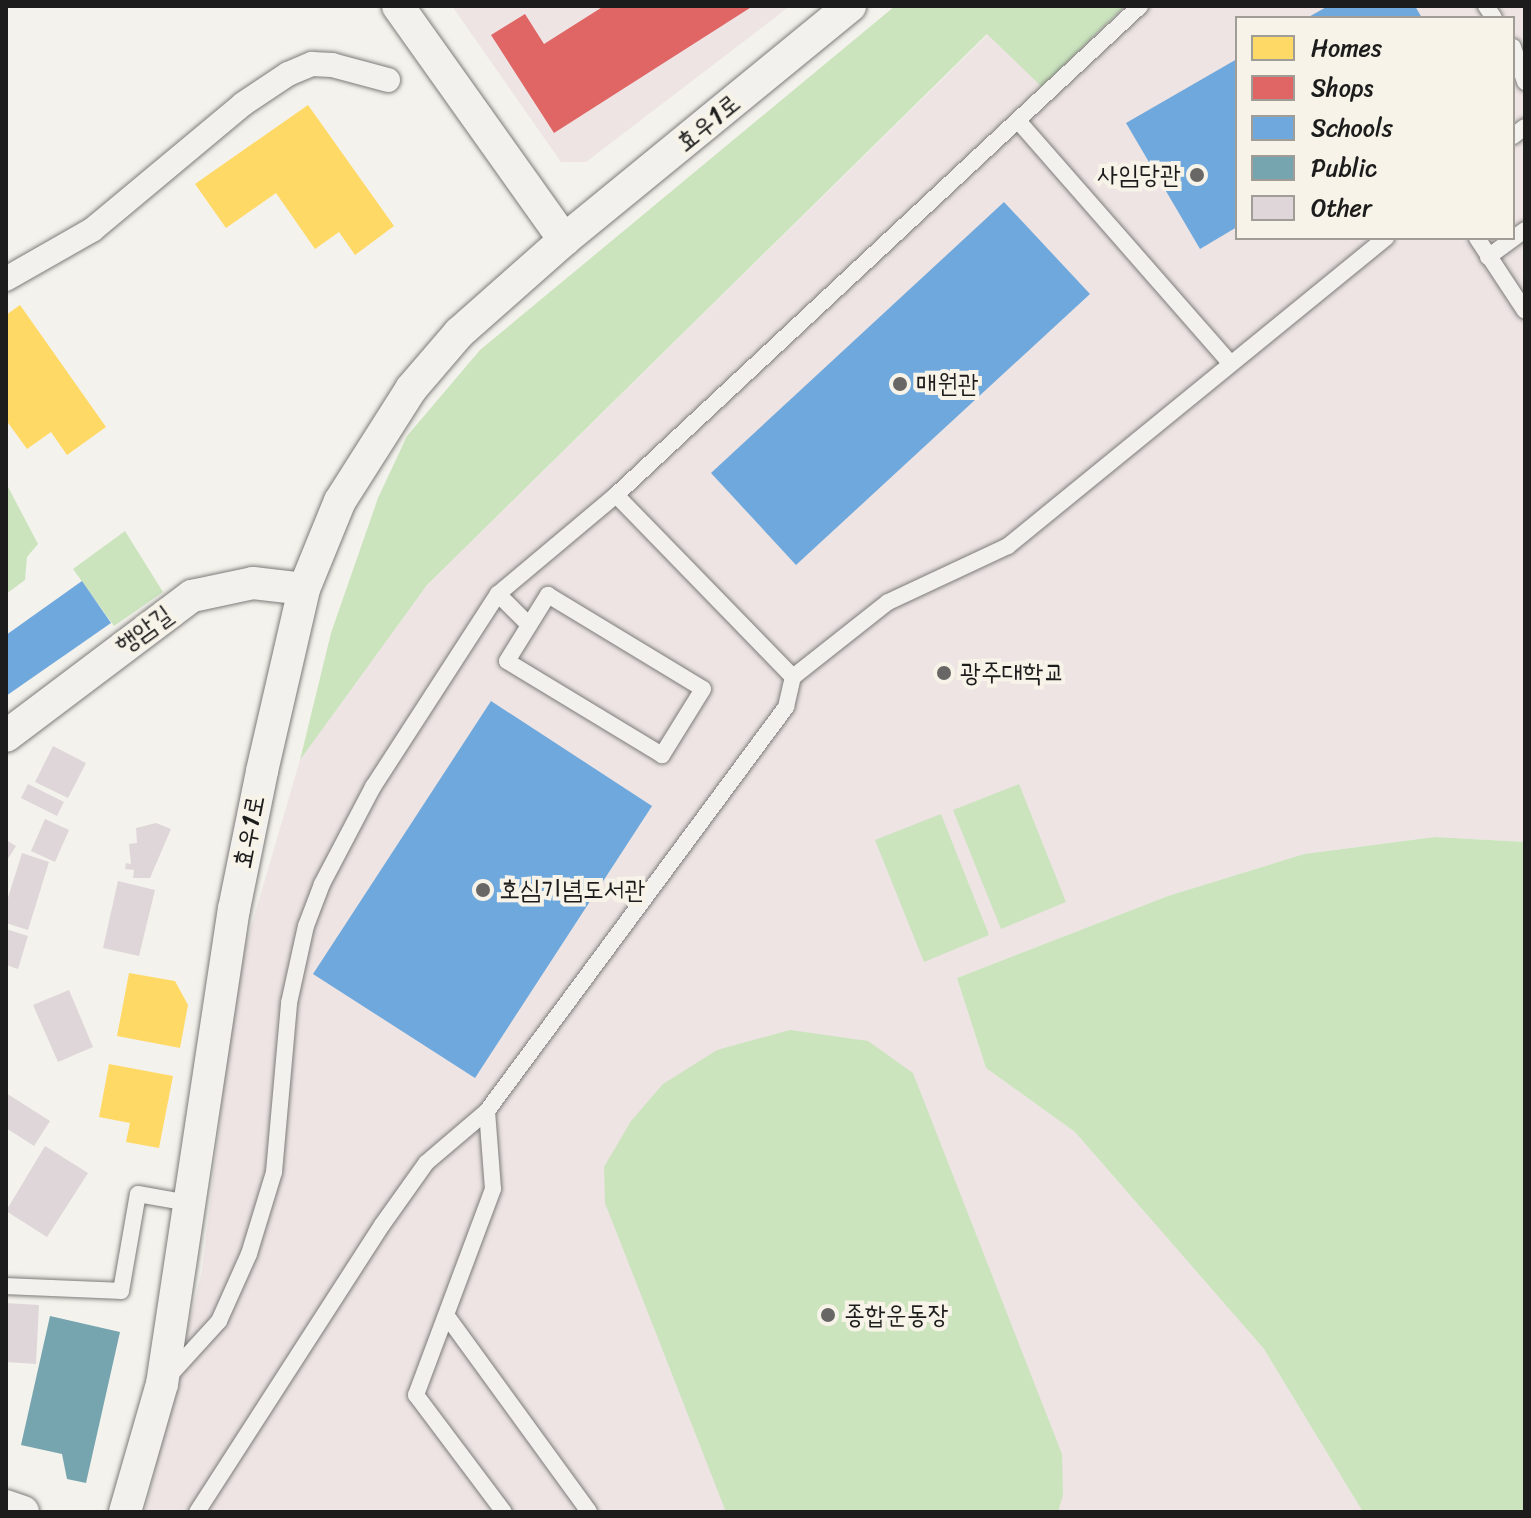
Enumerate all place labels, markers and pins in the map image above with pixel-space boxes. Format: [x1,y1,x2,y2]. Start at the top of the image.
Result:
place label: 사임당관 [1097,159,1181,191]
marker: 사임당관 [1188,166,1206,184]
place label: 매원관 [916,368,979,400]
marker: 매원관 [891,375,909,393]
place label: 광주대학교 [960,657,1065,689]
marker: 광주대학교 [935,664,953,682]
place label: 호심기념도서관 [499,874,645,906]
marker: 호심기념도서관 [474,881,492,899]
place label: 종합운동장 [844,1299,949,1331]
marker: 종합운동장 [819,1306,837,1324]

